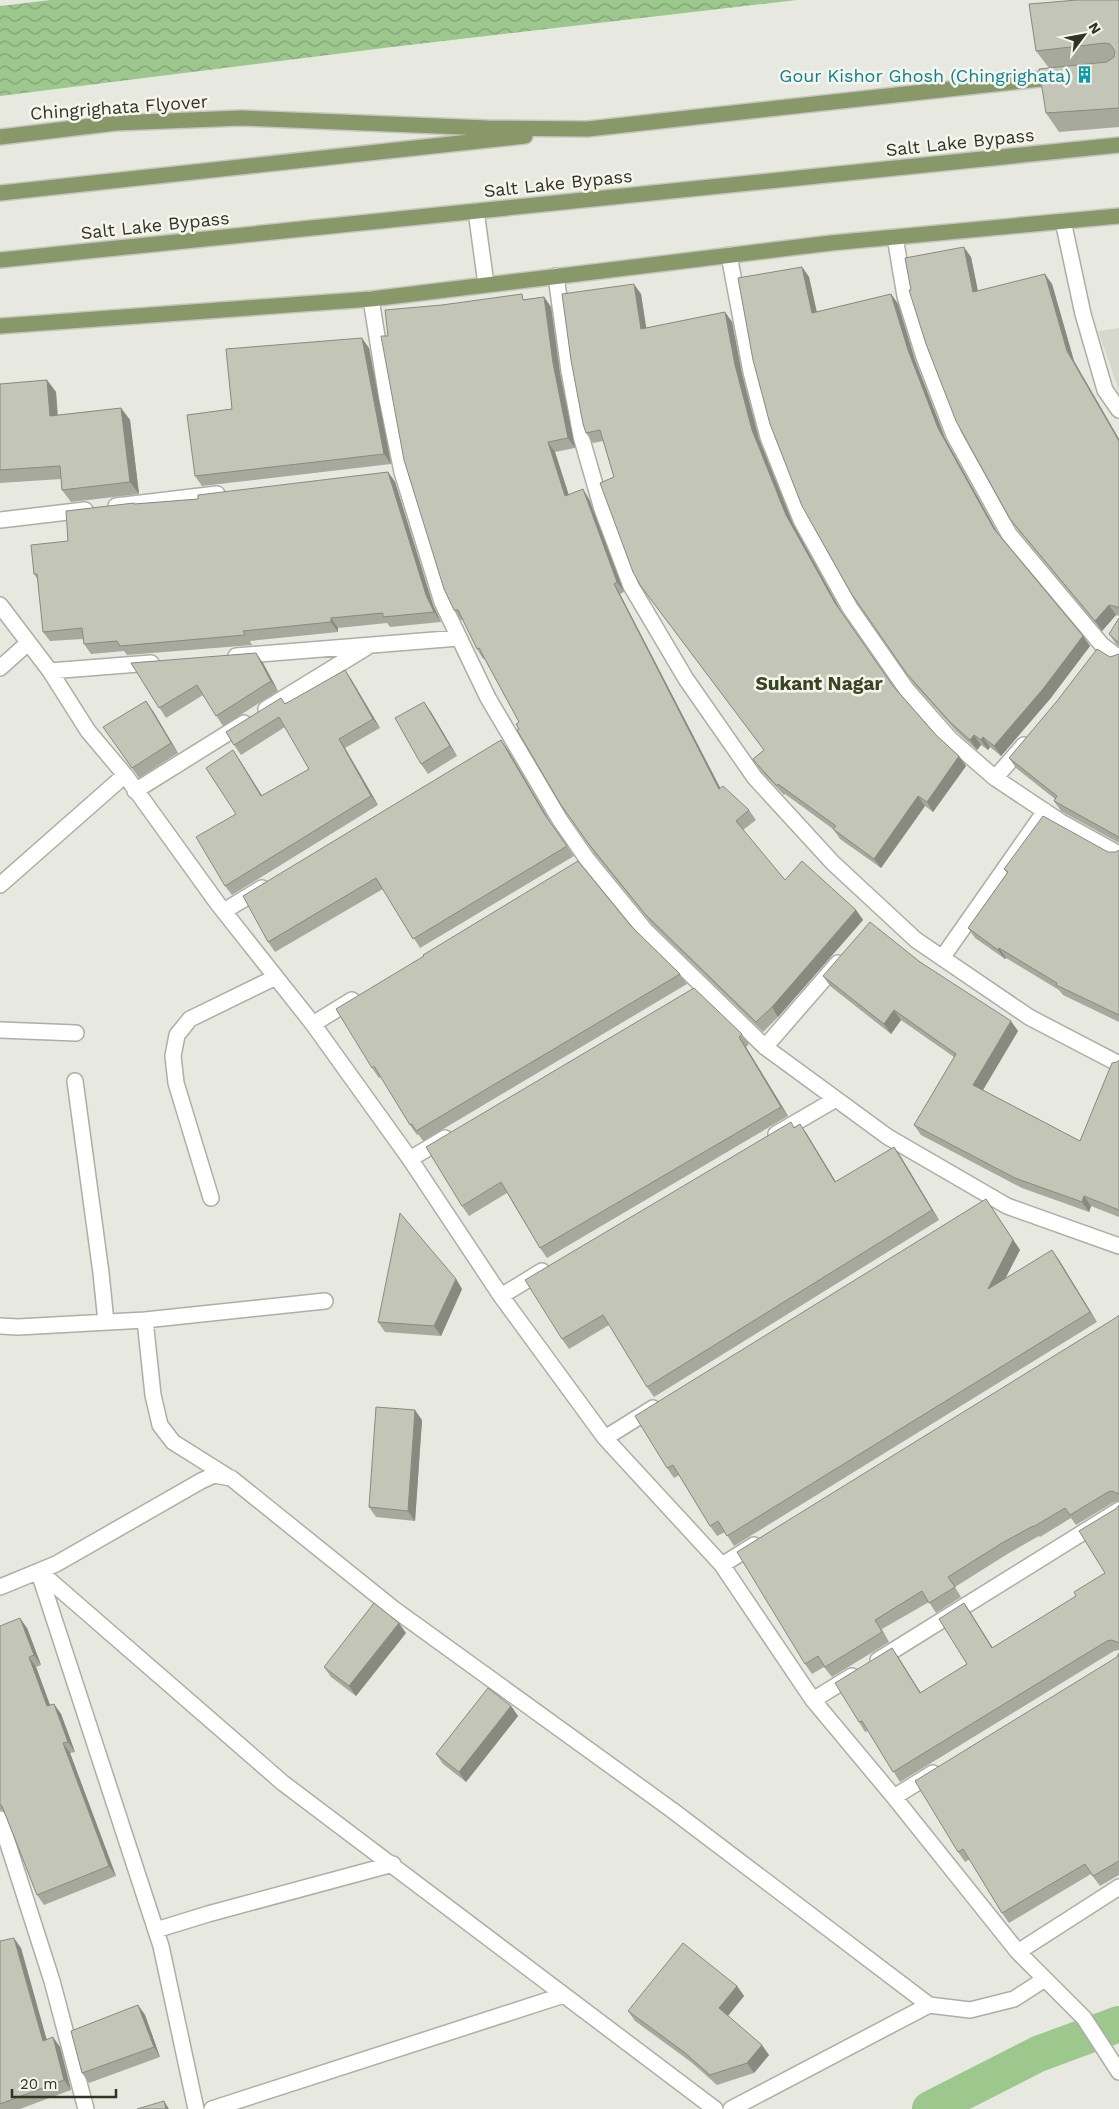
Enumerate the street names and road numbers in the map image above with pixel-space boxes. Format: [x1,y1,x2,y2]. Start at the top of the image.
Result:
street label: Chingrighata Flyover [29,90,209,124]
street label: Salt Lake Bypass [885,124,1035,160]
street label: Salt Lake Bypass [483,165,633,201]
street label: Salt Lake Bypass [80,207,230,243]

